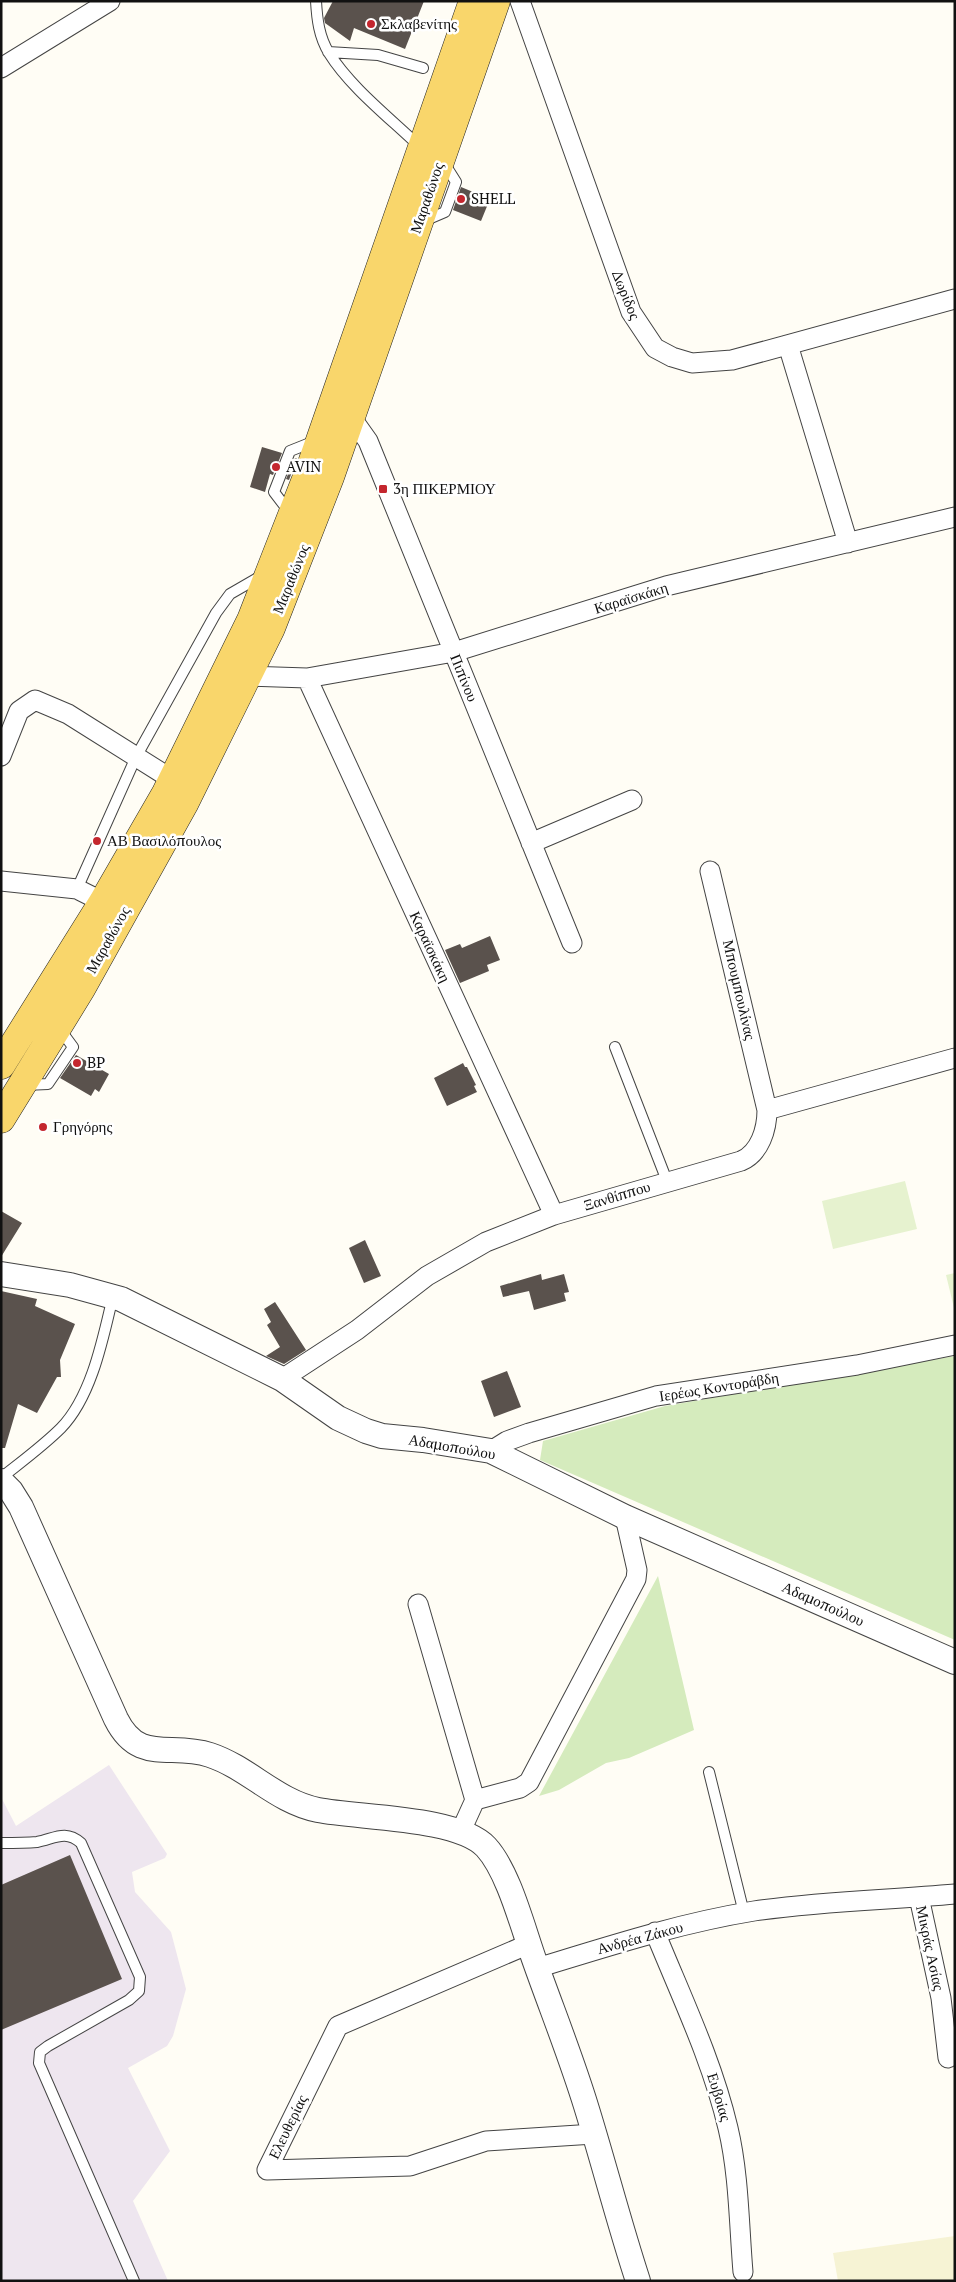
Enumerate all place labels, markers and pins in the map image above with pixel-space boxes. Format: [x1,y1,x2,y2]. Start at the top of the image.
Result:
place label: Σκλαβενίτης [381,13,457,33]
marker: Σκλαβενίτης [365,18,377,30]
place label: SHELL [471,188,515,208]
marker: SHELL [455,193,467,205]
place label: AVIN [286,456,321,476]
marker: AVIN [270,461,282,473]
place label: 3η ΠΙΚΕΡΜΙΟΥ [393,478,496,498]
marker: 3η ΠΙΚΕΡΜΙΟΥ [377,483,389,495]
place label: ΑΒ Βασιλόπουλος [107,830,221,850]
marker: ΑΒ Βασιλόπουλος [91,835,103,847]
place label: BP [87,1052,105,1072]
marker: BP [71,1057,83,1069]
place label: Γρηγόρης [53,1116,112,1136]
marker: Γρηγόρης [37,1121,49,1133]

